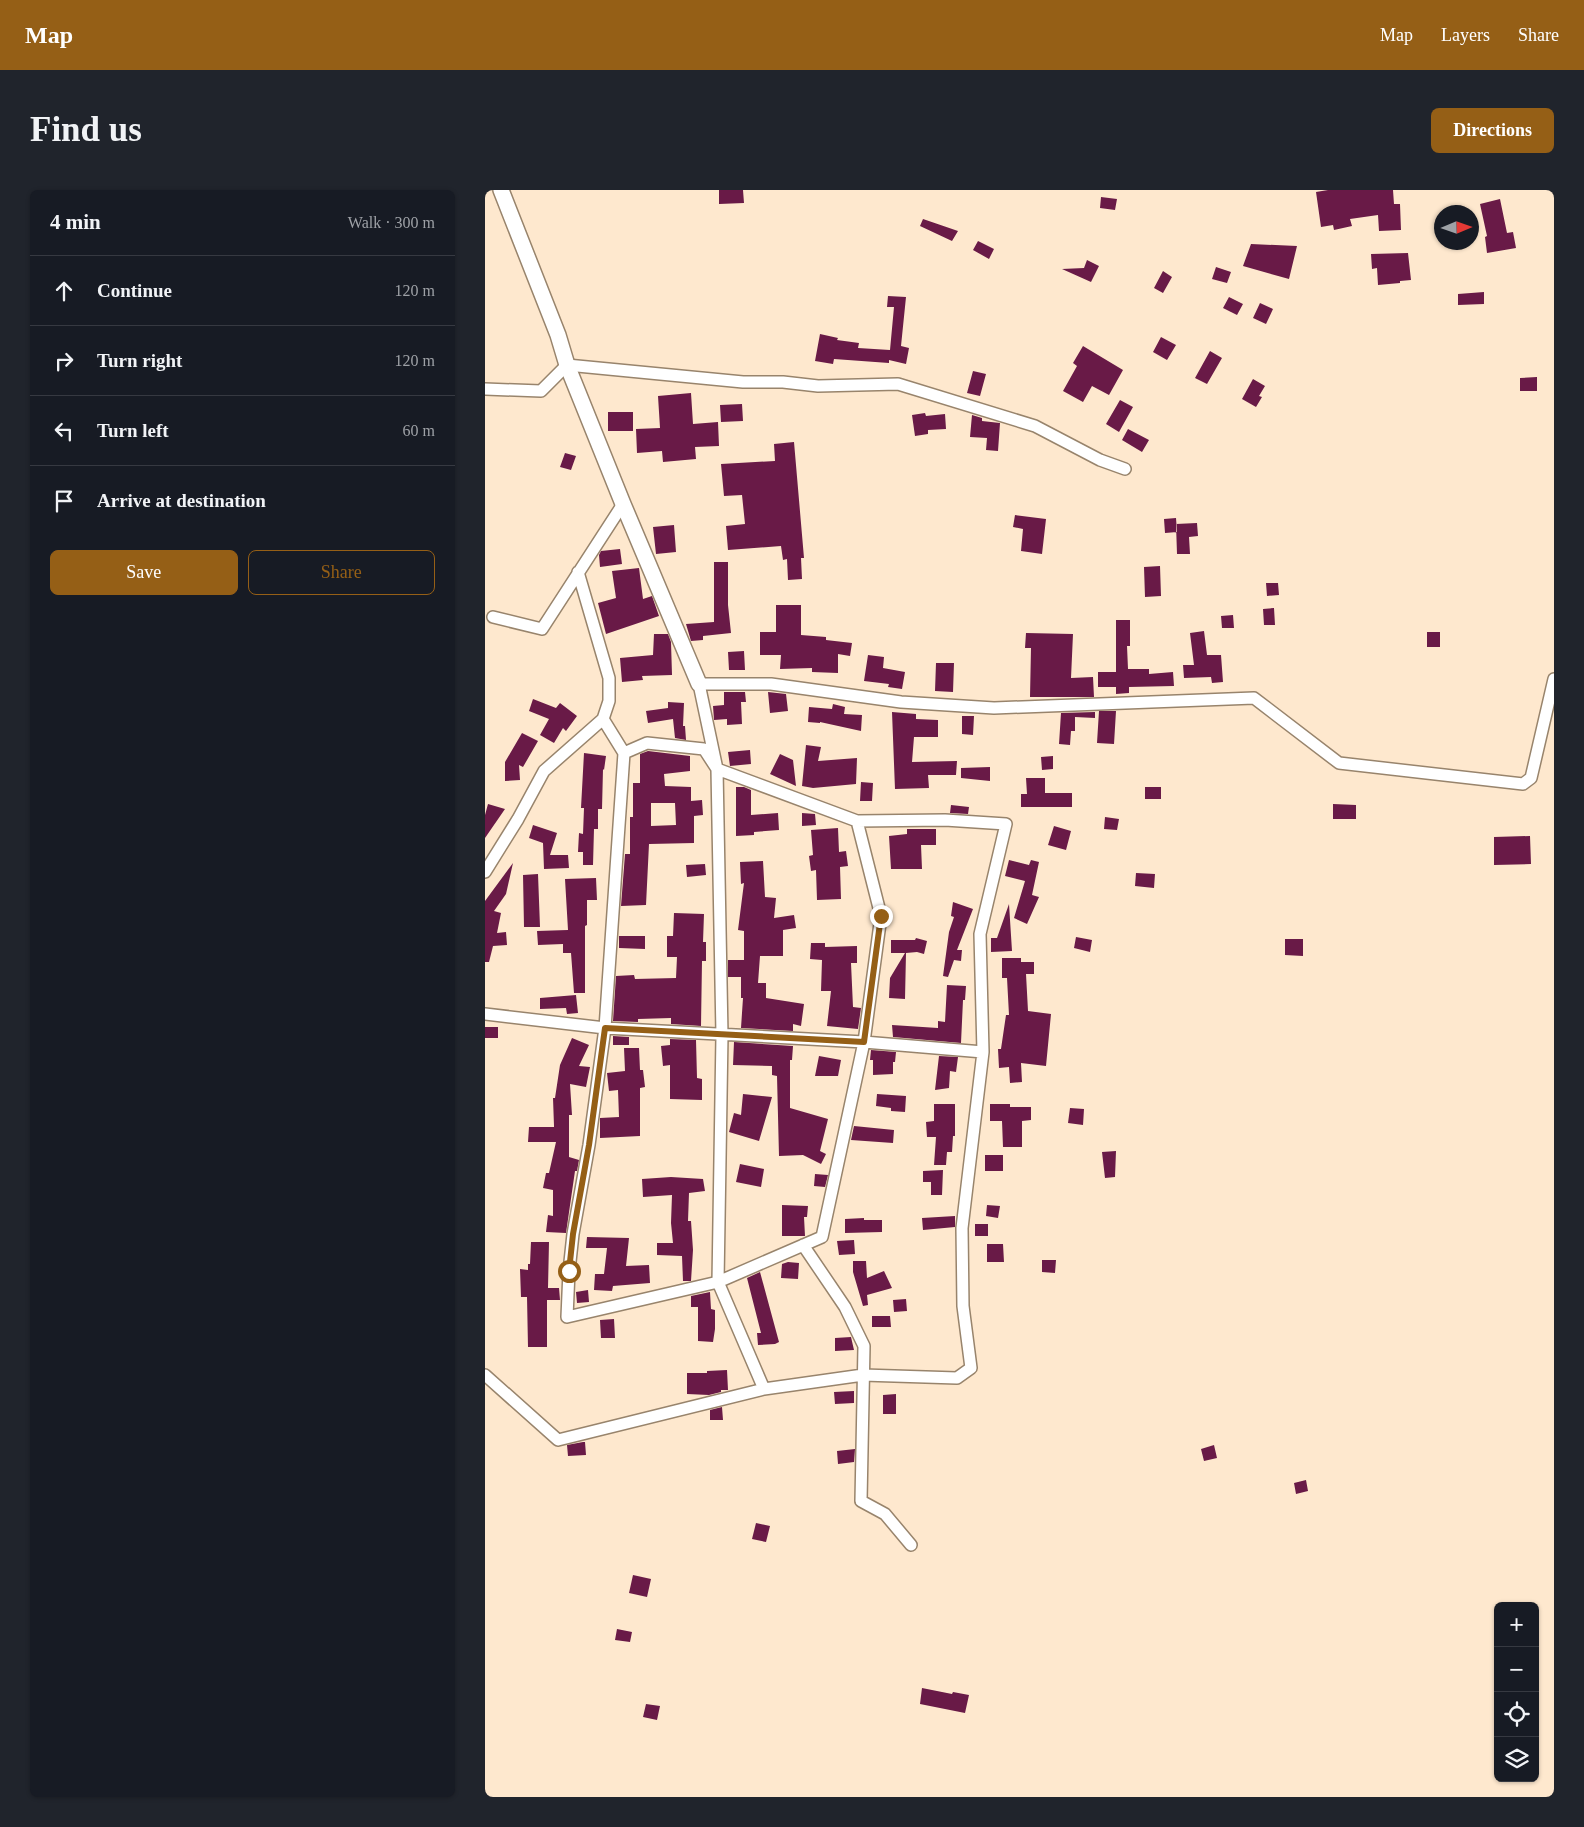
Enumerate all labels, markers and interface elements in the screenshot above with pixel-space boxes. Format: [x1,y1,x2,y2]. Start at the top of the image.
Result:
text: Map [25,22,73,48]
text: Map [1380,25,1413,45]
text: Layers [1441,25,1490,45]
text: Share [1518,25,1559,45]
button: Directions [1431,108,1554,153]
text: Find us [30,110,142,149]
north arrow [1434,205,1479,250]
text: 4 min [50,210,101,234]
text: Walk · 300 m [348,214,435,231]
icon: ahead [50,277,78,305]
text: Continue [97,280,172,301]
text: 120 m [395,282,435,299]
icon: right [50,347,78,375]
text: Turn right [97,350,182,371]
text: 120 m [395,352,435,369]
icon: left [50,417,78,445]
text: Turn left [97,420,169,441]
text: 60 m [403,422,435,439]
icon: arrive [50,487,78,515]
text: Arrive at destination [97,490,266,511]
button: Save [50,550,238,595]
button: Share [248,550,435,595]
route end [870,905,893,928]
route start [558,1260,581,1283]
map controls [1494,1602,1539,1782]
button: + [1494,1602,1539,1647]
button: − [1494,1647,1539,1692]
button: locate [1494,1692,1539,1737]
button: layers [1494,1737,1539,1782]

